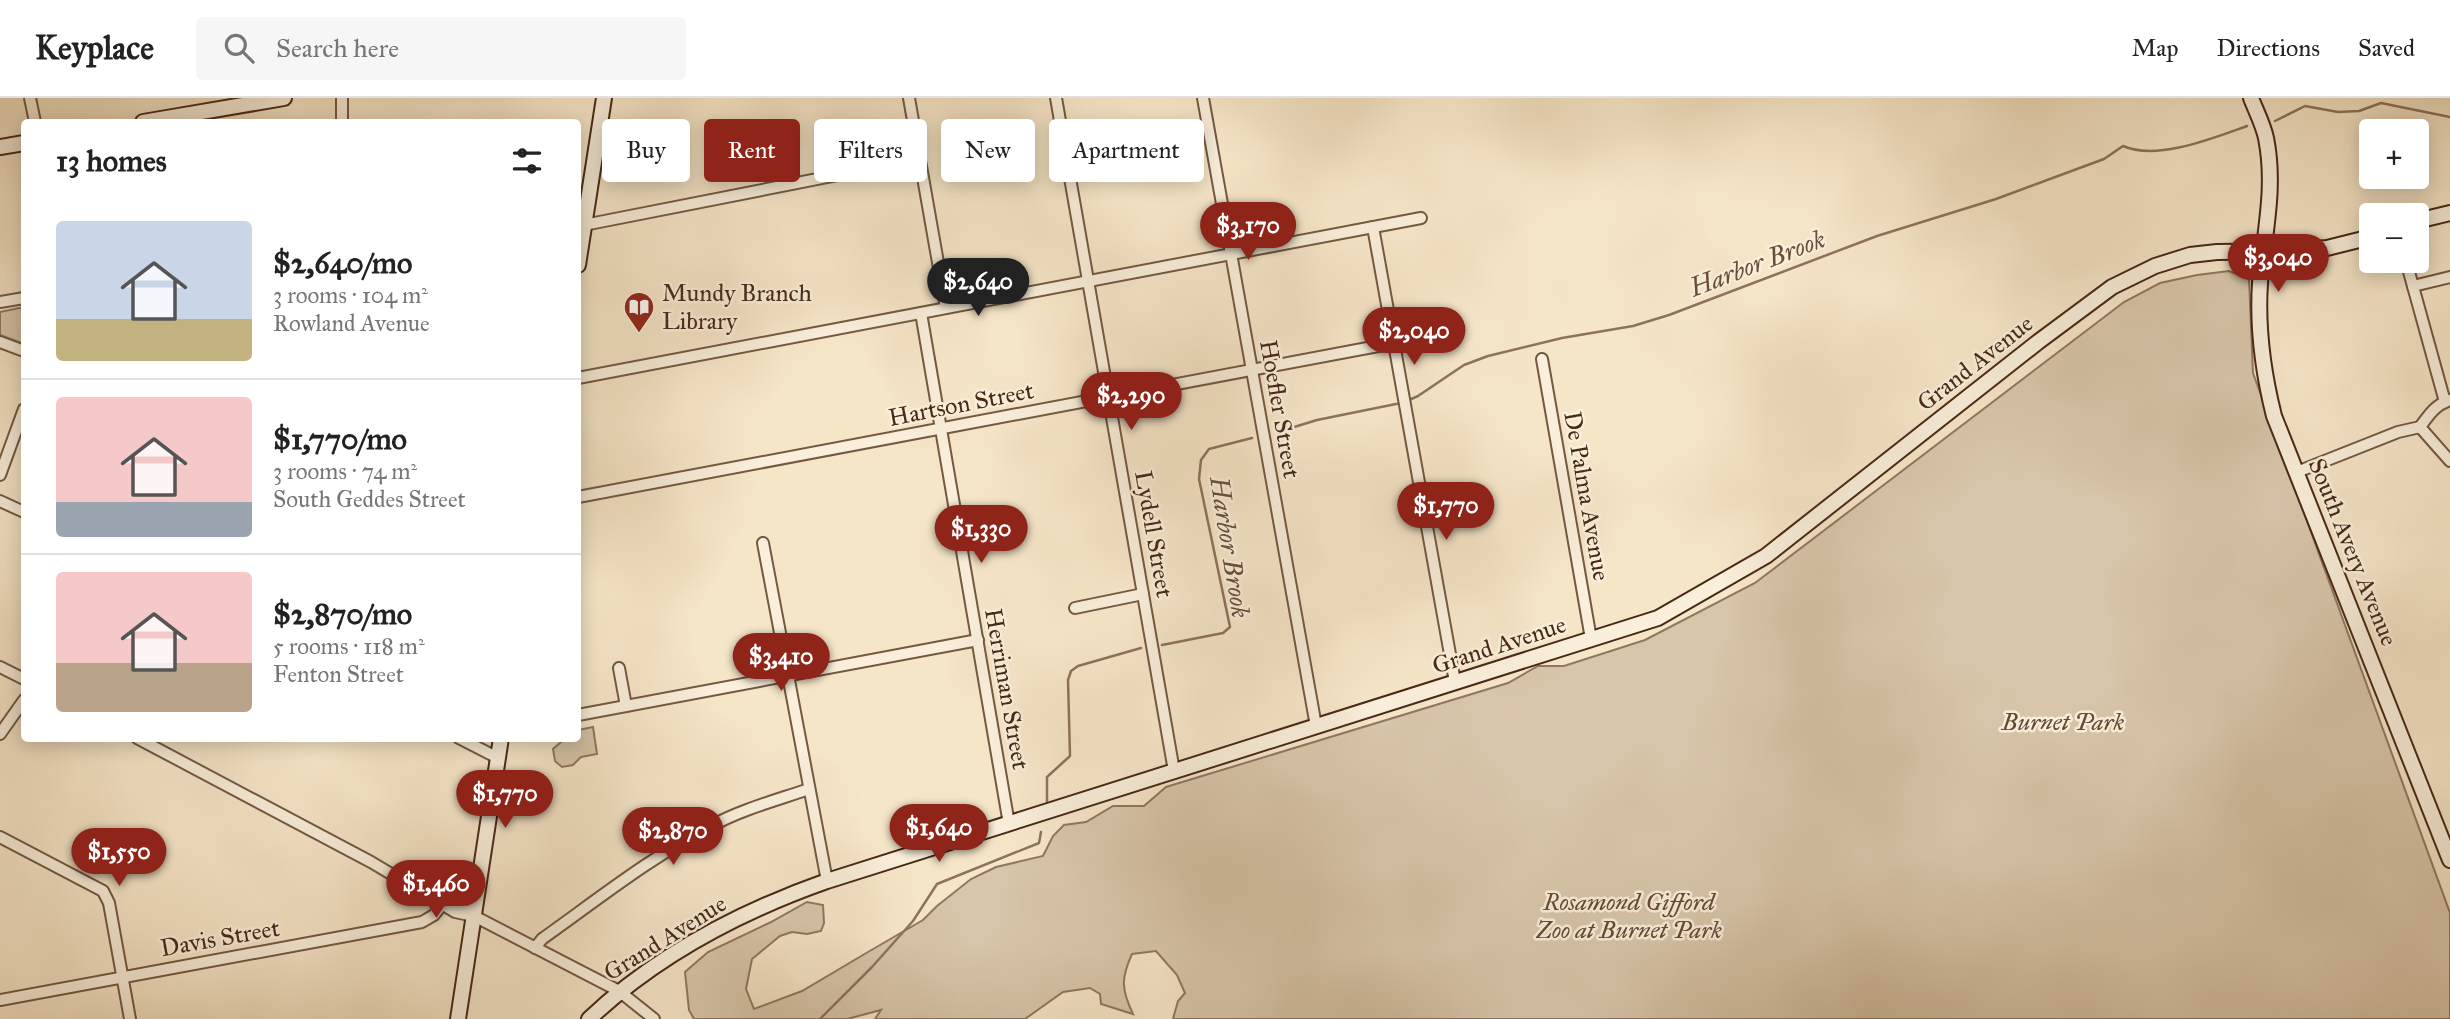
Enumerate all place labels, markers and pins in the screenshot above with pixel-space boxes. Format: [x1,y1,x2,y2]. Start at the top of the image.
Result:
pin: $3,170 [1191,202,1305,262]
pin: $3,040 [2221,234,2335,294]
pin: $2,640 [921,258,1035,318]
place label: Mundy Branch Library [662,278,812,336]
library icon: Mundy Branch Library [622,290,656,334]
pin: $2,040 [1357,308,1471,367]
pin: $2,290 [1074,372,1188,432]
pin: $1,770 [1389,482,1503,542]
pin: $1,330 [924,505,1038,565]
pin: $3,410 [724,634,838,693]
pin: $1,770 [448,770,562,830]
pin: $1,640 [882,804,996,864]
pin: $2,870 [616,808,730,867]
pin: $1,550 [62,828,176,888]
pin: $1,460 [379,860,493,920]

